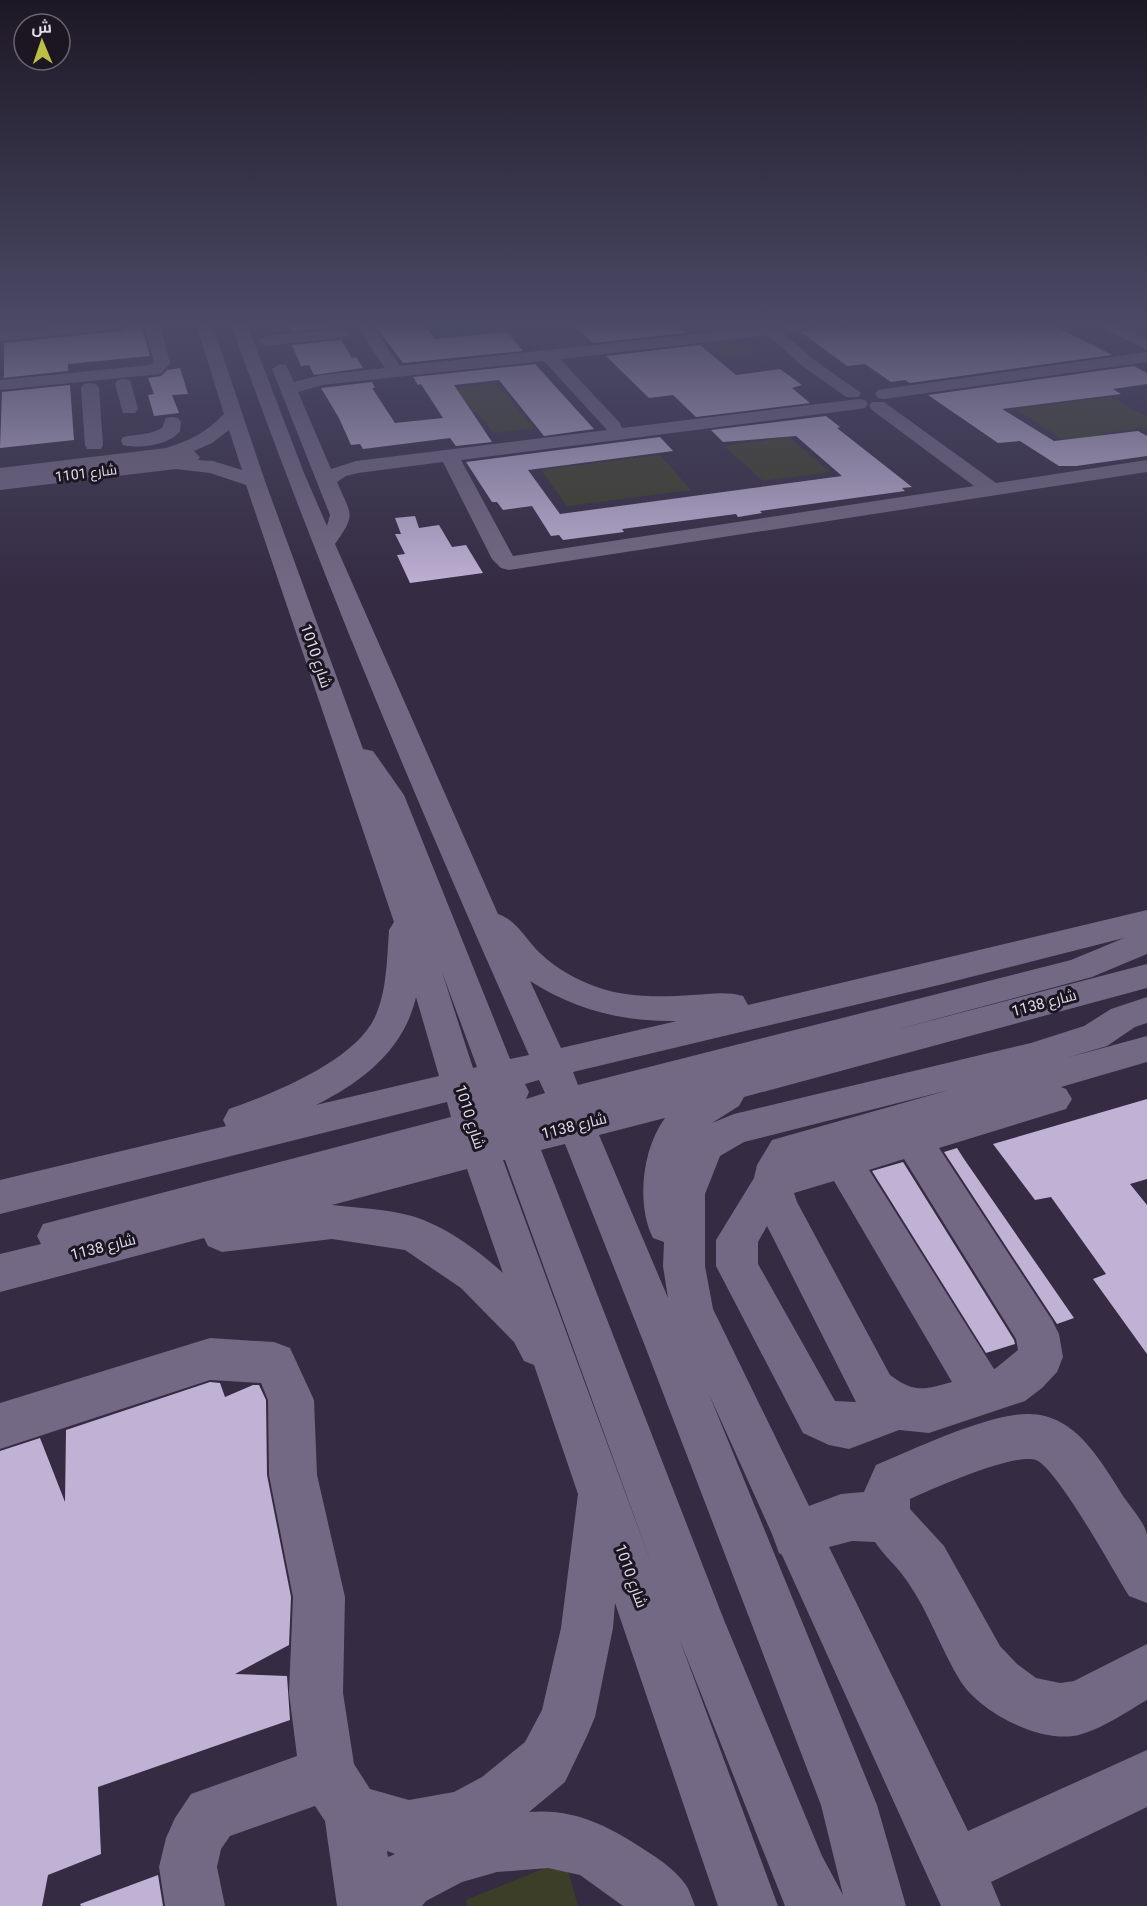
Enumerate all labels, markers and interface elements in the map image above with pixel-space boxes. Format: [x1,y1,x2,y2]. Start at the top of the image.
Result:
north arrow [12,12,72,72]
text: ش [31,18,52,37]
street label: شارع 1101 [54,461,118,486]
street label: شارع 1010 [295,622,335,691]
street label: شارع 1138 [1010,986,1079,1022]
street label: شارع 1010 [449,1083,489,1152]
street label: شارع 1138 [540,1109,609,1145]
street label: شارع 1138 [69,1230,138,1266]
street label: شارع 1010 [609,1542,651,1611]

